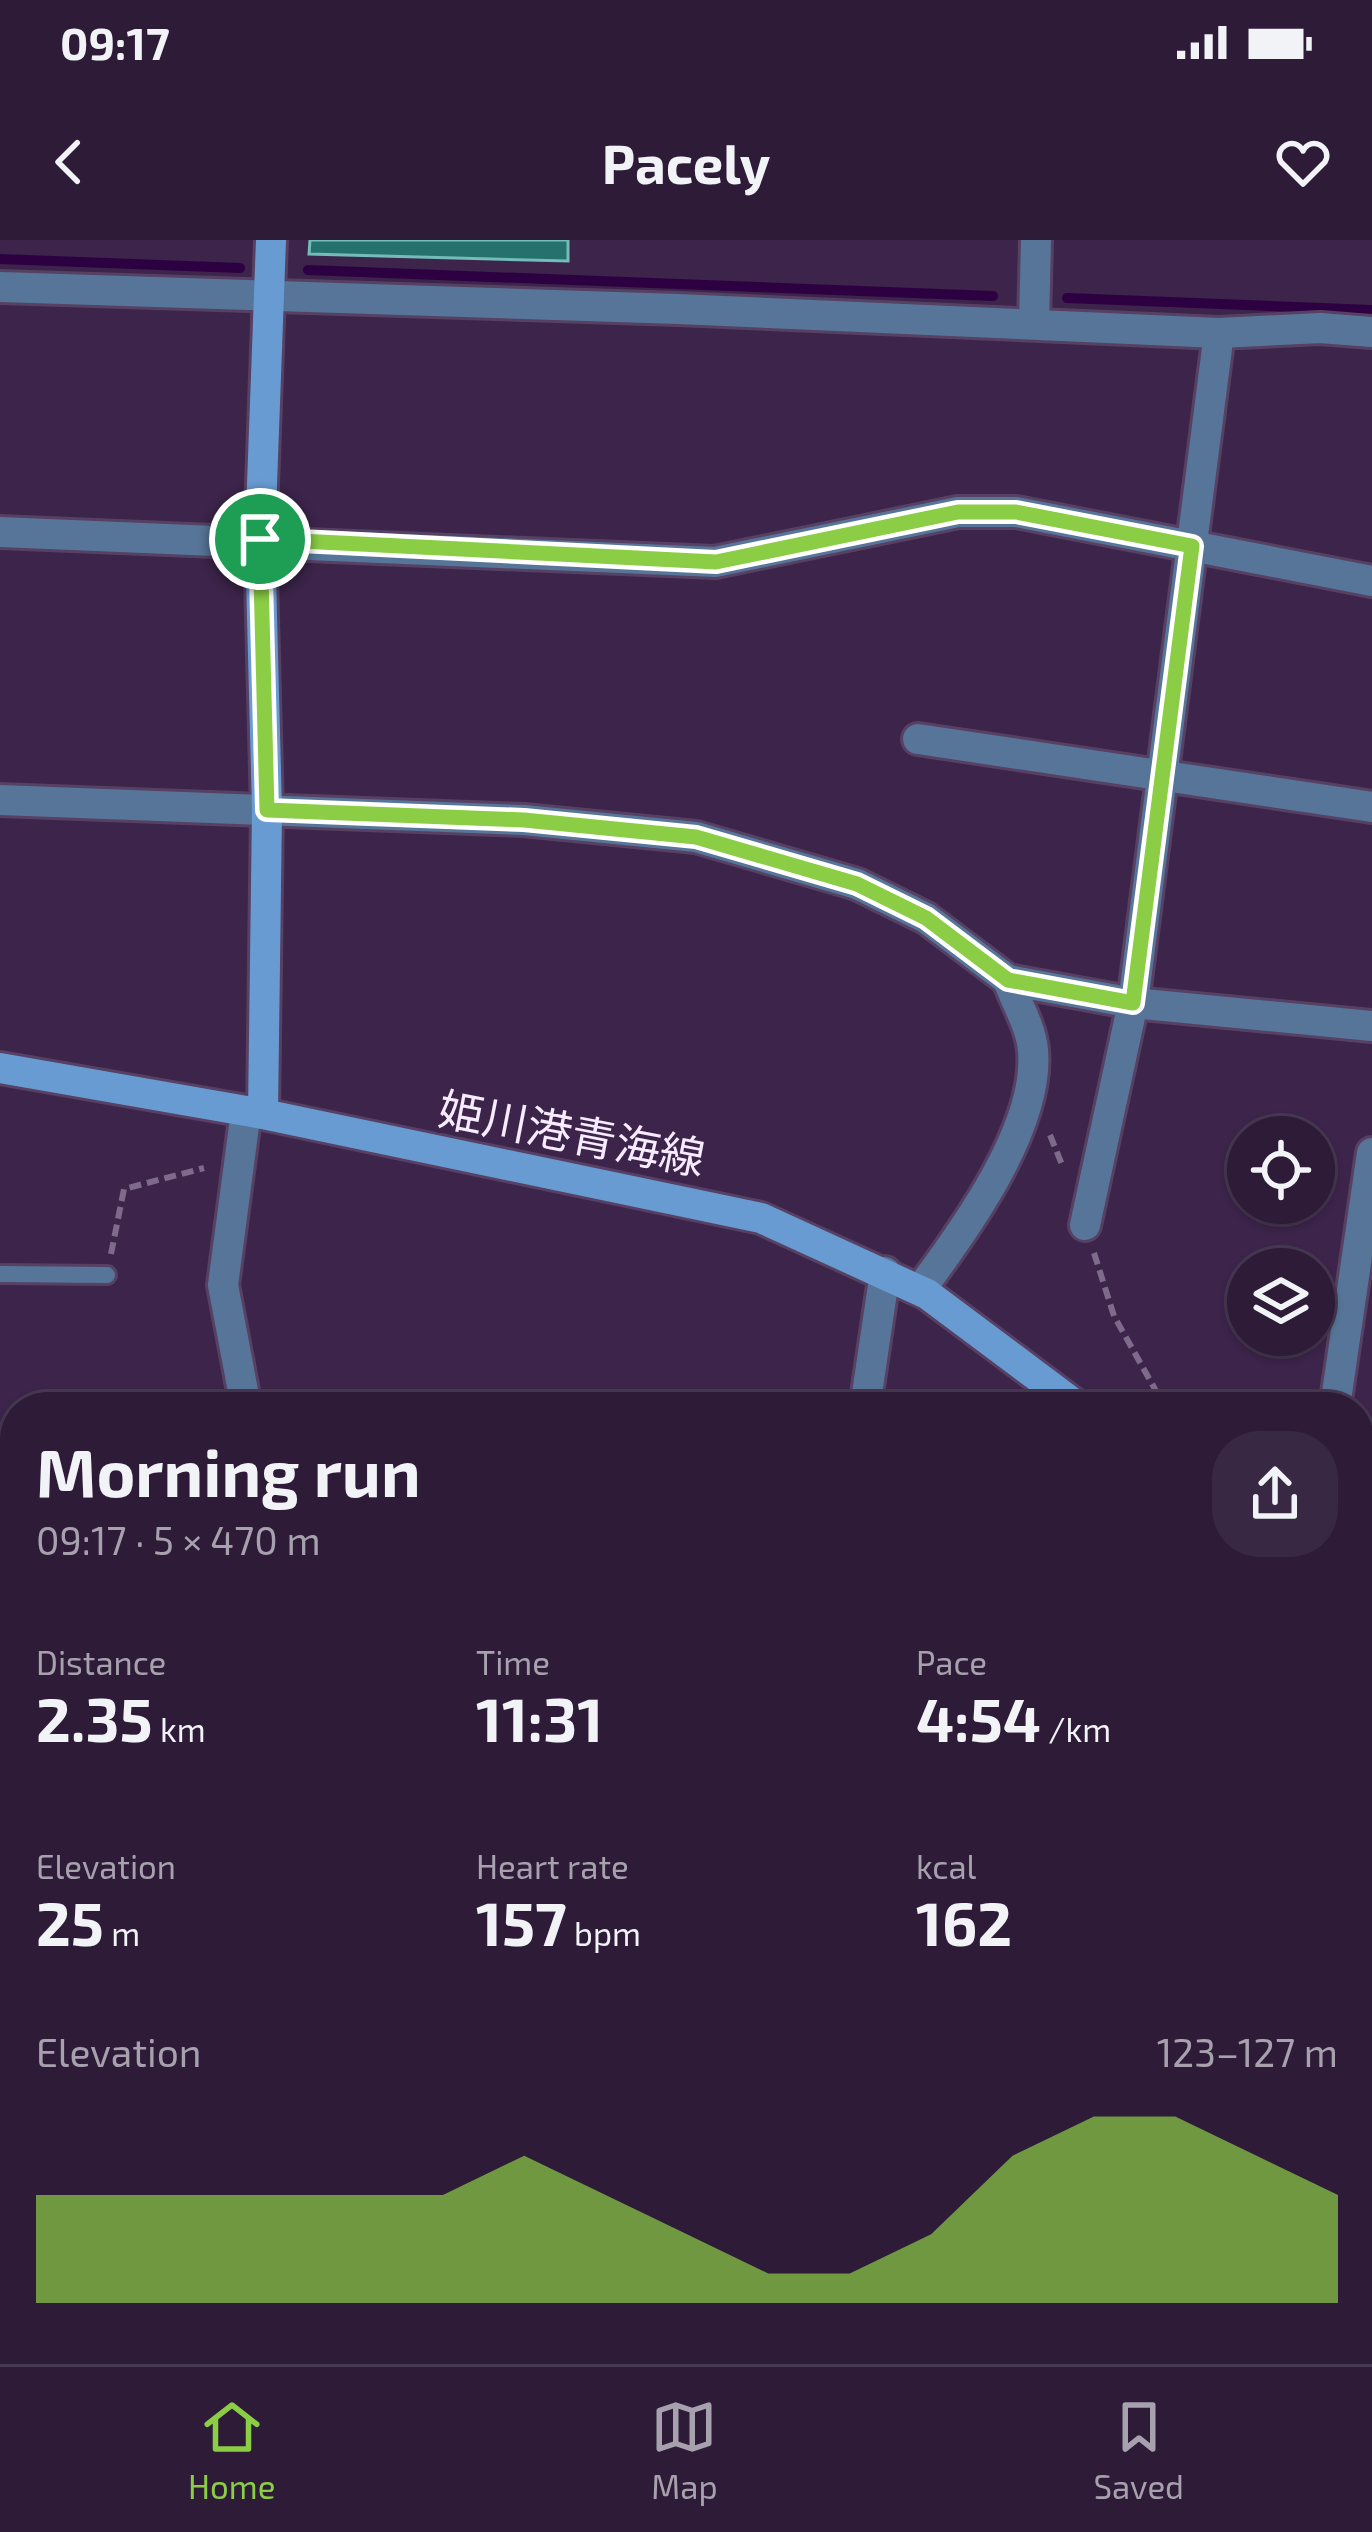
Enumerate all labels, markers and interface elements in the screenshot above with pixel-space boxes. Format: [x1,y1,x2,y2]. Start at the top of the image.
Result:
text: 09:17 [60,15,170,69]
icon: back [36,129,102,195]
icon: heart [1270,129,1336,195]
text: Pacely [602,130,770,195]
pin [209,488,311,590]
icon: arrive [227,506,293,572]
street label: 姫川港青海線 [434,1080,710,1184]
map controls [1227,1116,1335,1356]
button: locate [1227,1116,1335,1224]
button: layers [1227,1248,1335,1356]
text: Morning run [36,1431,421,1510]
button: share [1212,1431,1338,1557]
text: 09:17 · 5 × 470 m [36,1516,321,1563]
text: Distance [36,1642,166,1682]
text: Time [476,1642,550,1682]
text: Pace [916,1642,987,1682]
text: 2.35 [36,1682,153,1754]
text: 11:31 [476,1682,603,1754]
text: 4:54 [916,1682,1041,1754]
text: km [153,1709,206,1749]
text: /km [1041,1709,1111,1749]
text: Elevation [36,1846,176,1886]
text: Heart rate [476,1846,629,1886]
text: kcal [916,1846,976,1886]
text: 25 [36,1886,104,1958]
text: 157 [476,1886,567,1958]
text: 162 [916,1886,1012,1958]
text: m [104,1913,140,1953]
text: bpm [567,1913,641,1953]
text: Elevation [36,2028,201,2075]
text: 123–127 m [1157,2028,1338,2075]
tab: Home [188,2394,275,2506]
tab: Map [651,2394,718,2506]
tab: Saved [1093,2394,1184,2506]

